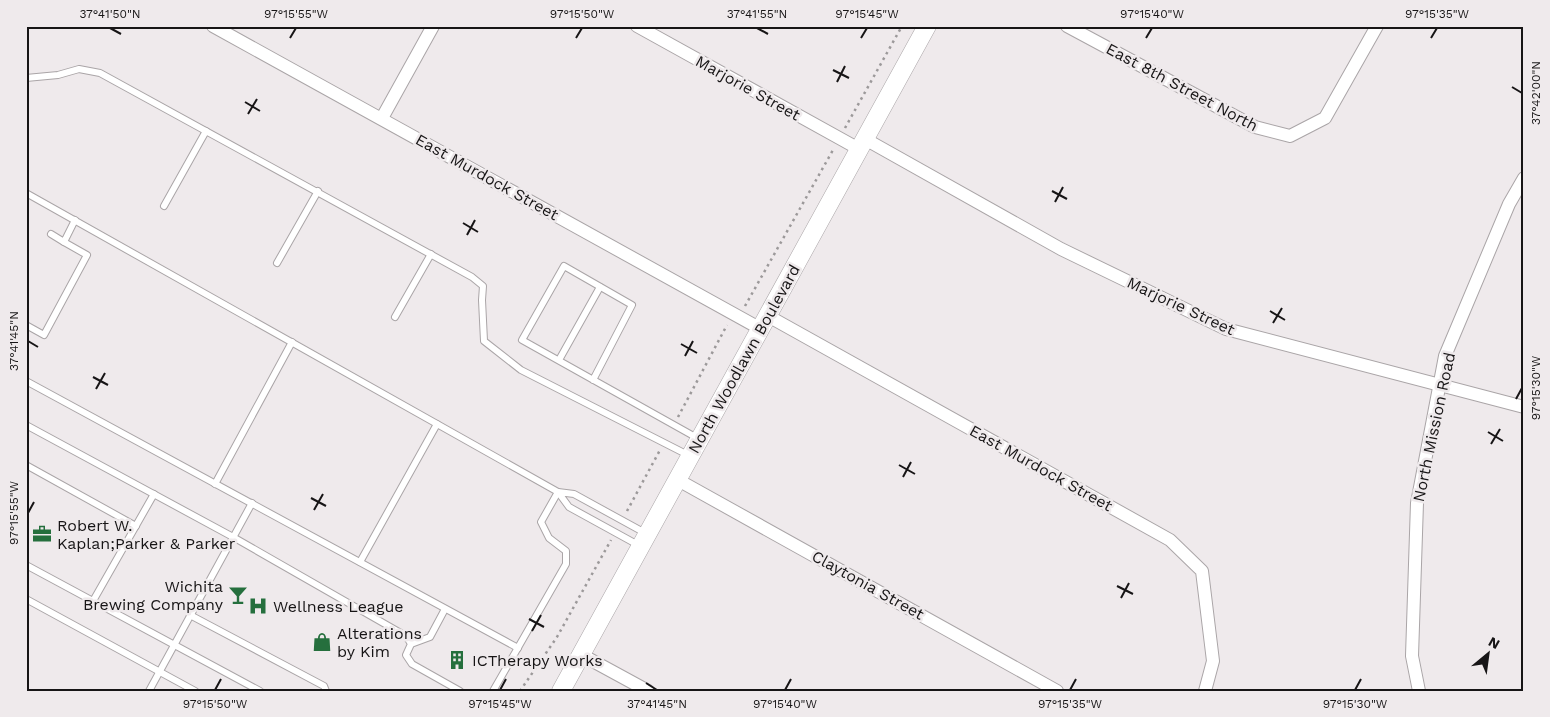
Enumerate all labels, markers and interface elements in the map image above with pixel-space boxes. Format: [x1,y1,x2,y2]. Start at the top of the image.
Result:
text: 37°41'50"N [79,7,141,21]
text: 97°15'55"W [264,7,329,21]
text: 97°15'50"W [550,7,615,21]
text: 37°41'55"N [727,7,787,21]
text: 97°15'45"W [835,7,899,21]
text: 97°15'40"W [1120,7,1184,21]
text: 97°15'35"W [1405,7,1470,21]
street label: East 8th Street North [1103,39,1261,135]
street label: Marjorie Street [692,51,804,125]
text: 37°42'00"N [1529,61,1543,125]
street label: East Murdock Street [412,130,562,224]
street label: North Woodlawn Boulevard [684,261,804,457]
street label: Marjorie Street [1124,273,1238,339]
text: 37°41'45"N [7,311,21,371]
street label: North Mission Road [1409,350,1459,504]
text: 97°15'30"W [1529,355,1543,420]
street label: East Murdock Street [966,421,1116,515]
text: 97°15'55"W [7,480,21,545]
place label: Robert W. Kaplan;Parker & Parker [57,516,236,553]
office icon: Robert W. Kaplan;Parker & Parker [31,523,53,545]
street label: Claytonia Street [809,546,928,624]
place label: Wichita Brewing Company [83,577,224,614]
bar icon: Wichita Brewing Company [227,584,249,606]
hospital icon: Wellness League [247,595,269,617]
place label: Wellness League [273,597,404,616]
place label: Alterations by Kim [337,624,422,661]
north arrow [1462,630,1512,680]
shop icon: Alterations by Kim [311,631,333,653]
text: N [1486,633,1503,652]
building icon: ICTherapy Works [446,649,468,671]
place label: ICTherapy Works [472,651,603,670]
text: 97°15'50"W [183,697,248,711]
text: 97°15'45"W [468,697,532,711]
text: 37°41'45"N [627,697,687,711]
text: 97°15'40"W [753,697,817,711]
text: 97°15'35"W [1038,697,1103,711]
text: 97°15'30"W [1323,697,1388,711]

